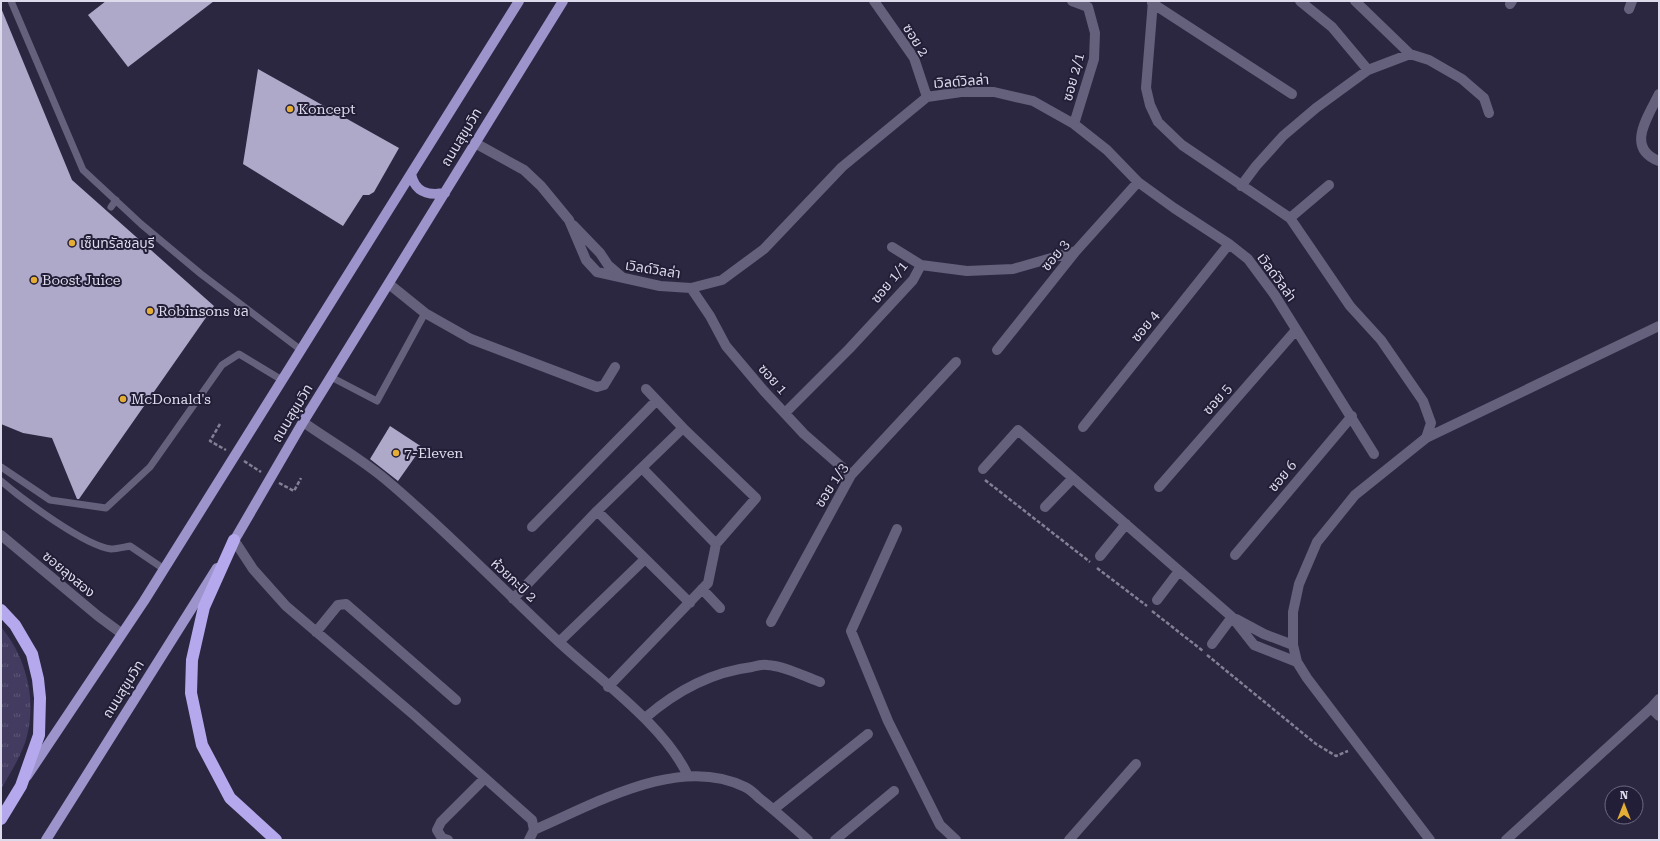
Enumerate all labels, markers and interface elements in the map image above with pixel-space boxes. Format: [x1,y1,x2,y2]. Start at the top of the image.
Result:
street label: ซอย 2 [900,21,932,59]
street label: ซอย 2/1 [1059,51,1087,103]
street label: เวิลด์วิลล่า [932,71,990,91]
place label: Koncept [298,101,355,117]
marker: Koncept [285,104,295,114]
street label: ถนนสุขุมวิท [437,105,486,170]
place label: เซ็นทรัลชลบุรี [80,235,155,252]
street label: ซอย 3 [1038,236,1072,274]
marker: เซ็นทรัลชลบุรี [67,238,77,248]
street label: เวิลด์วิลล่า [1254,250,1300,304]
street label: เวิลด์วิลล่า [624,257,682,281]
street label: ซอย 1/1 [867,258,911,306]
place label: Boost Juice [42,272,121,288]
marker: Boost Juice [29,275,39,285]
place label: Robinsons ชล [158,303,249,319]
marker: Robinsons ชล [145,306,155,316]
street label: ซอย 4 [1128,307,1162,345]
street label: ซอย 1 [755,360,791,398]
street label: ซอย 5 [1199,380,1235,418]
street label: ถนนสุขุมวิท [268,381,317,446]
place label: McDonald's [131,391,211,407]
marker: McDonald's [118,394,128,404]
place label: 7-Eleven [404,445,463,461]
marker: 7-Eleven [391,448,401,458]
street label: ซอย 6 [1264,457,1300,495]
street label: ซอย 1/3 [811,460,851,510]
street label: ซอยลุงสอง [39,548,98,601]
street label: ห้วยกะปิ 2 [488,555,540,605]
street label: ถนนสุขุมวิท [99,657,148,721]
north arrow [1604,785,1644,825]
text: N [1620,789,1629,802]

